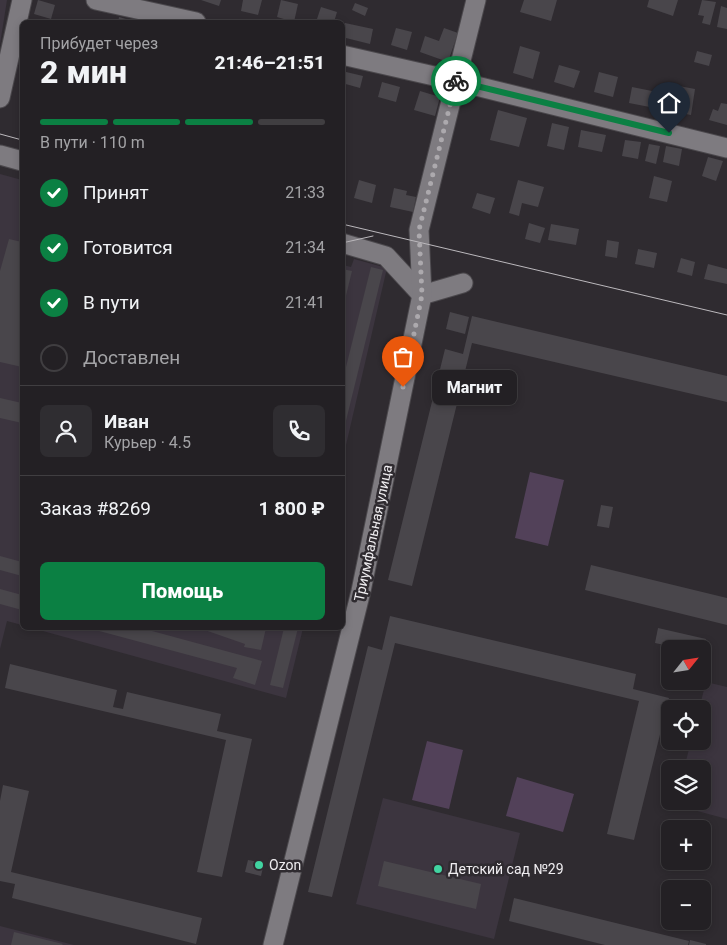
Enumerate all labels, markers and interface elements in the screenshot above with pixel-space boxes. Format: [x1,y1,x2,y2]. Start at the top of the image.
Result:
text: Прибудет через [40,34,158,53]
text: 21:46–21:51 [214,51,325,74]
text: 2 мин [40,53,127,91]
courier [431,56,481,106]
icon: bike [442,67,470,95]
pin [648,82,690,133]
icon: home [655,89,683,117]
text: В пути · 110 m [40,133,145,152]
icon: check [40,179,68,207]
text: Принят [83,181,149,204]
text: 21:33 [285,183,325,202]
icon: check [40,234,68,262]
text: Готовится [83,236,173,259]
text: 21:34 [285,238,325,257]
icon: check [40,289,68,317]
text: В пути [83,291,140,314]
text: 21:41 [285,293,325,312]
pin [382,336,424,387]
icon: bag [389,343,417,371]
text: Доставлен [83,346,180,369]
callout: Магнит [433,370,518,404]
text: Магнит [447,378,502,397]
button: person [40,405,92,457]
button: phone [273,405,325,457]
text: Иван [104,410,149,433]
text: Курьер · 4.5 [104,433,191,452]
street label: Триумфальная улица [351,463,395,603]
text: Заказ #8269 [40,497,151,520]
text: 1 800 ₽ [259,497,325,520]
button: Помощь [40,562,325,620]
north arrow [661,640,711,690]
map controls [661,640,711,930]
button: locate [661,700,711,750]
button: layers [661,760,711,810]
button: + [661,820,711,870]
place label: Ozon [269,857,301,873]
marker: Ozon [253,859,265,871]
place label: Детский сад №29 [448,861,564,877]
marker: Детский сад №29 [432,863,444,875]
button: − [661,880,711,930]

